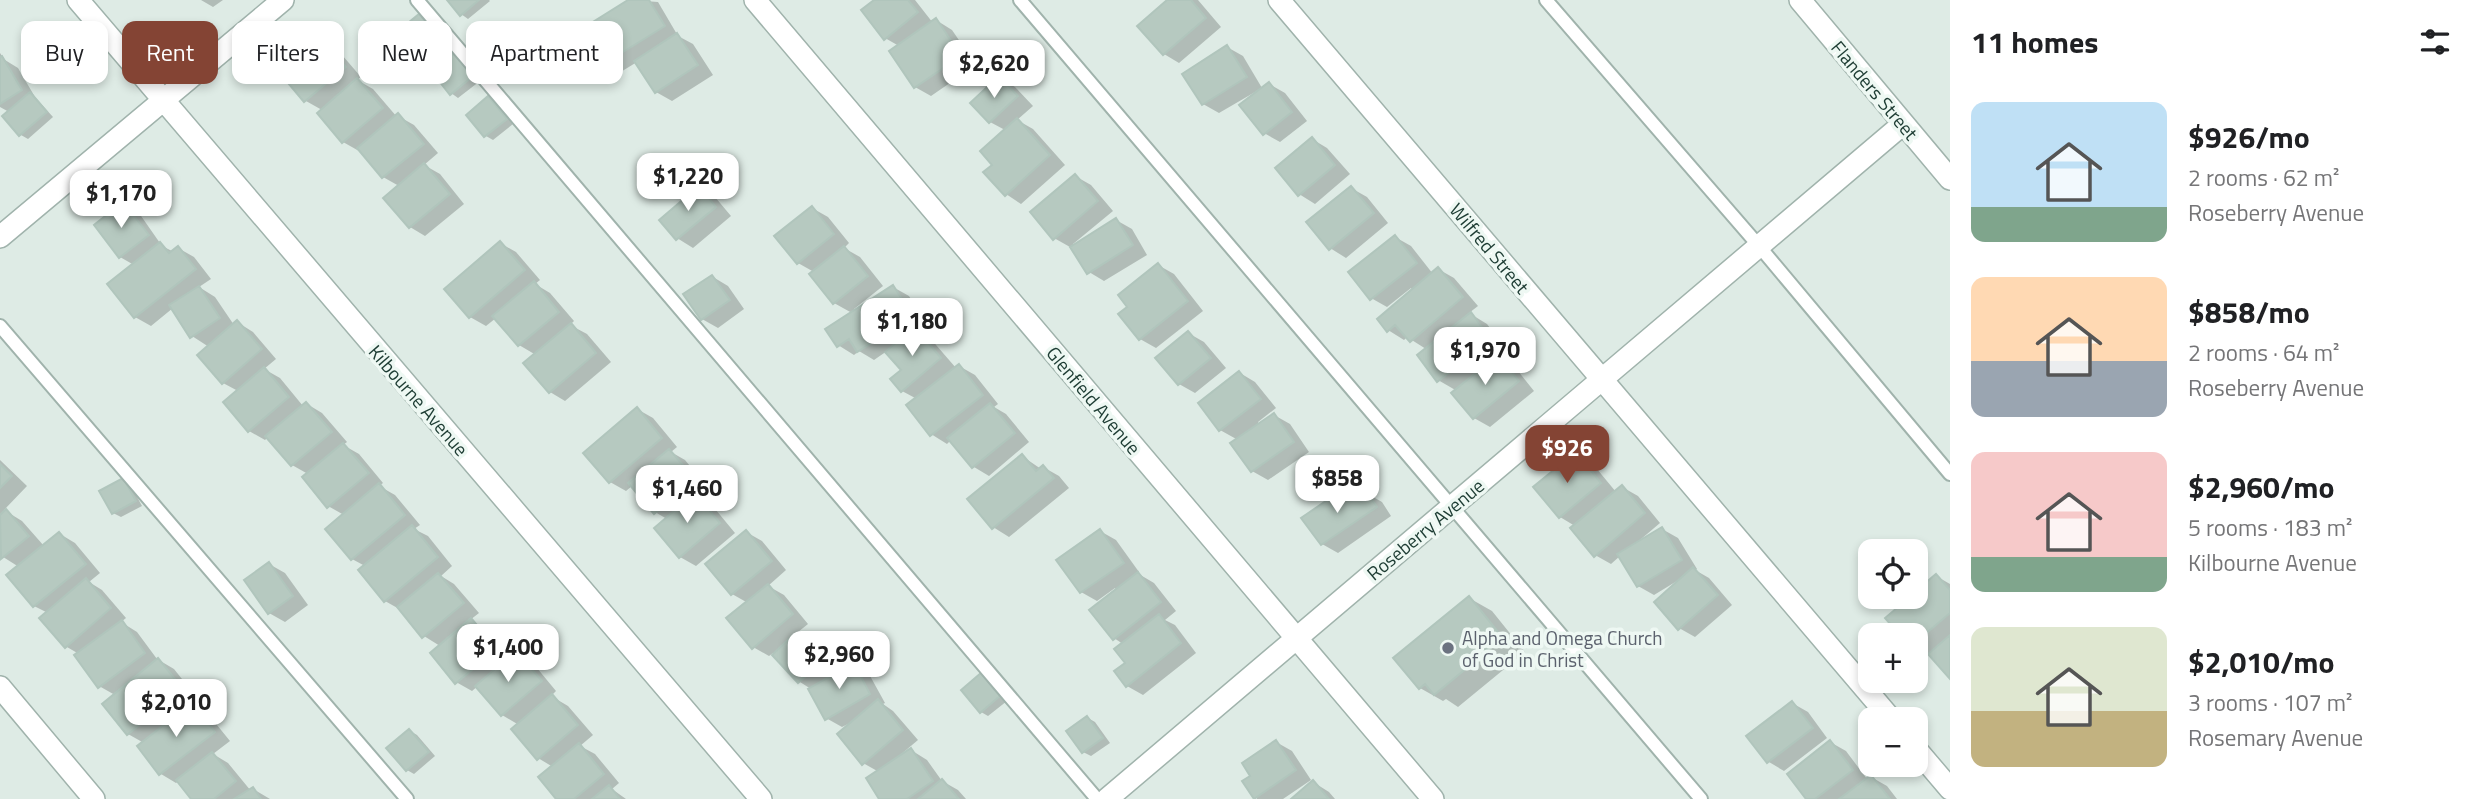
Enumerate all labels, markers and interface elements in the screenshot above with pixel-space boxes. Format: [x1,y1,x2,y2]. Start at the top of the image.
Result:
text: 11 homes [1971,19,2098,65]
chip: Buy [21,21,108,84]
chip: Rent [122,21,218,84]
chip: Filters [232,21,344,84]
chip: New [358,21,452,84]
chip: Apartment [466,21,623,84]
icon: filters [2416,23,2454,61]
street label: Flanders Street [1825,34,1926,146]
pin: $2,620 [937,41,1051,100]
text: $2,620 [959,45,1029,80]
text: $926/mo [2188,114,2310,160]
icon: home [2027,130,2111,214]
pin: $1,220 [631,154,745,213]
text: $1,220 [653,158,723,193]
text: 2 rooms · 62 m² [2188,160,2339,195]
pin: $1,170 [64,170,178,230]
text: $1,170 [86,175,156,210]
text: Roseberry Avenue [2188,195,2364,230]
street label: Wilfred Street [1443,196,1537,300]
text: $858/mo [2188,289,2310,335]
pin: $1,180 [855,298,969,358]
text: $1,180 [877,303,947,338]
icon: home [2027,305,2111,389]
pin: $1,970 [1428,328,1542,387]
text: $1,970 [1450,332,1520,367]
text: 2 rooms · 64 m² [2188,335,2339,370]
street label: Kilbourne Avenue [362,338,476,462]
street label: Glenfield Avenue [1040,339,1148,461]
text: Roseberry Avenue [2188,370,2364,405]
pin: $926 [1526,426,1608,485]
text: $926 [1541,430,1593,465]
pin: $858 [1296,456,1378,515]
text: $858 [1311,460,1363,495]
text: $2,960/mo [2188,464,2334,510]
pin: $1,460 [630,466,744,525]
text: $1,460 [652,470,722,505]
street label: Roseberry Avenue [1360,471,1490,587]
icon: home [2027,480,2111,564]
text: 5 rooms · 183 m² [2188,510,2352,545]
map controls [1858,539,1928,777]
button: locate [1858,539,1928,609]
text: Kilbourne Avenue [2188,545,2357,580]
place label: Alpha and Omega Church of God in Christ [1462,623,1663,674]
button: + [1858,623,1928,693]
pin: $1,400 [451,624,565,684]
text: $1,400 [473,629,543,664]
pin: $2,960 [782,632,896,691]
text: $2,960 [804,636,874,671]
text: $2,010/mo [2188,639,2334,685]
marker: Alpha and Omega Church of God in Christ [1440,640,1456,656]
icon: home [2027,655,2111,739]
pin: $2,010 [119,680,233,739]
text: $2,010 [141,684,211,719]
text: 3 rooms · 107 m² [2188,685,2352,720]
button: − [1858,707,1928,777]
text: Rosemary Avenue [2188,720,2363,755]

